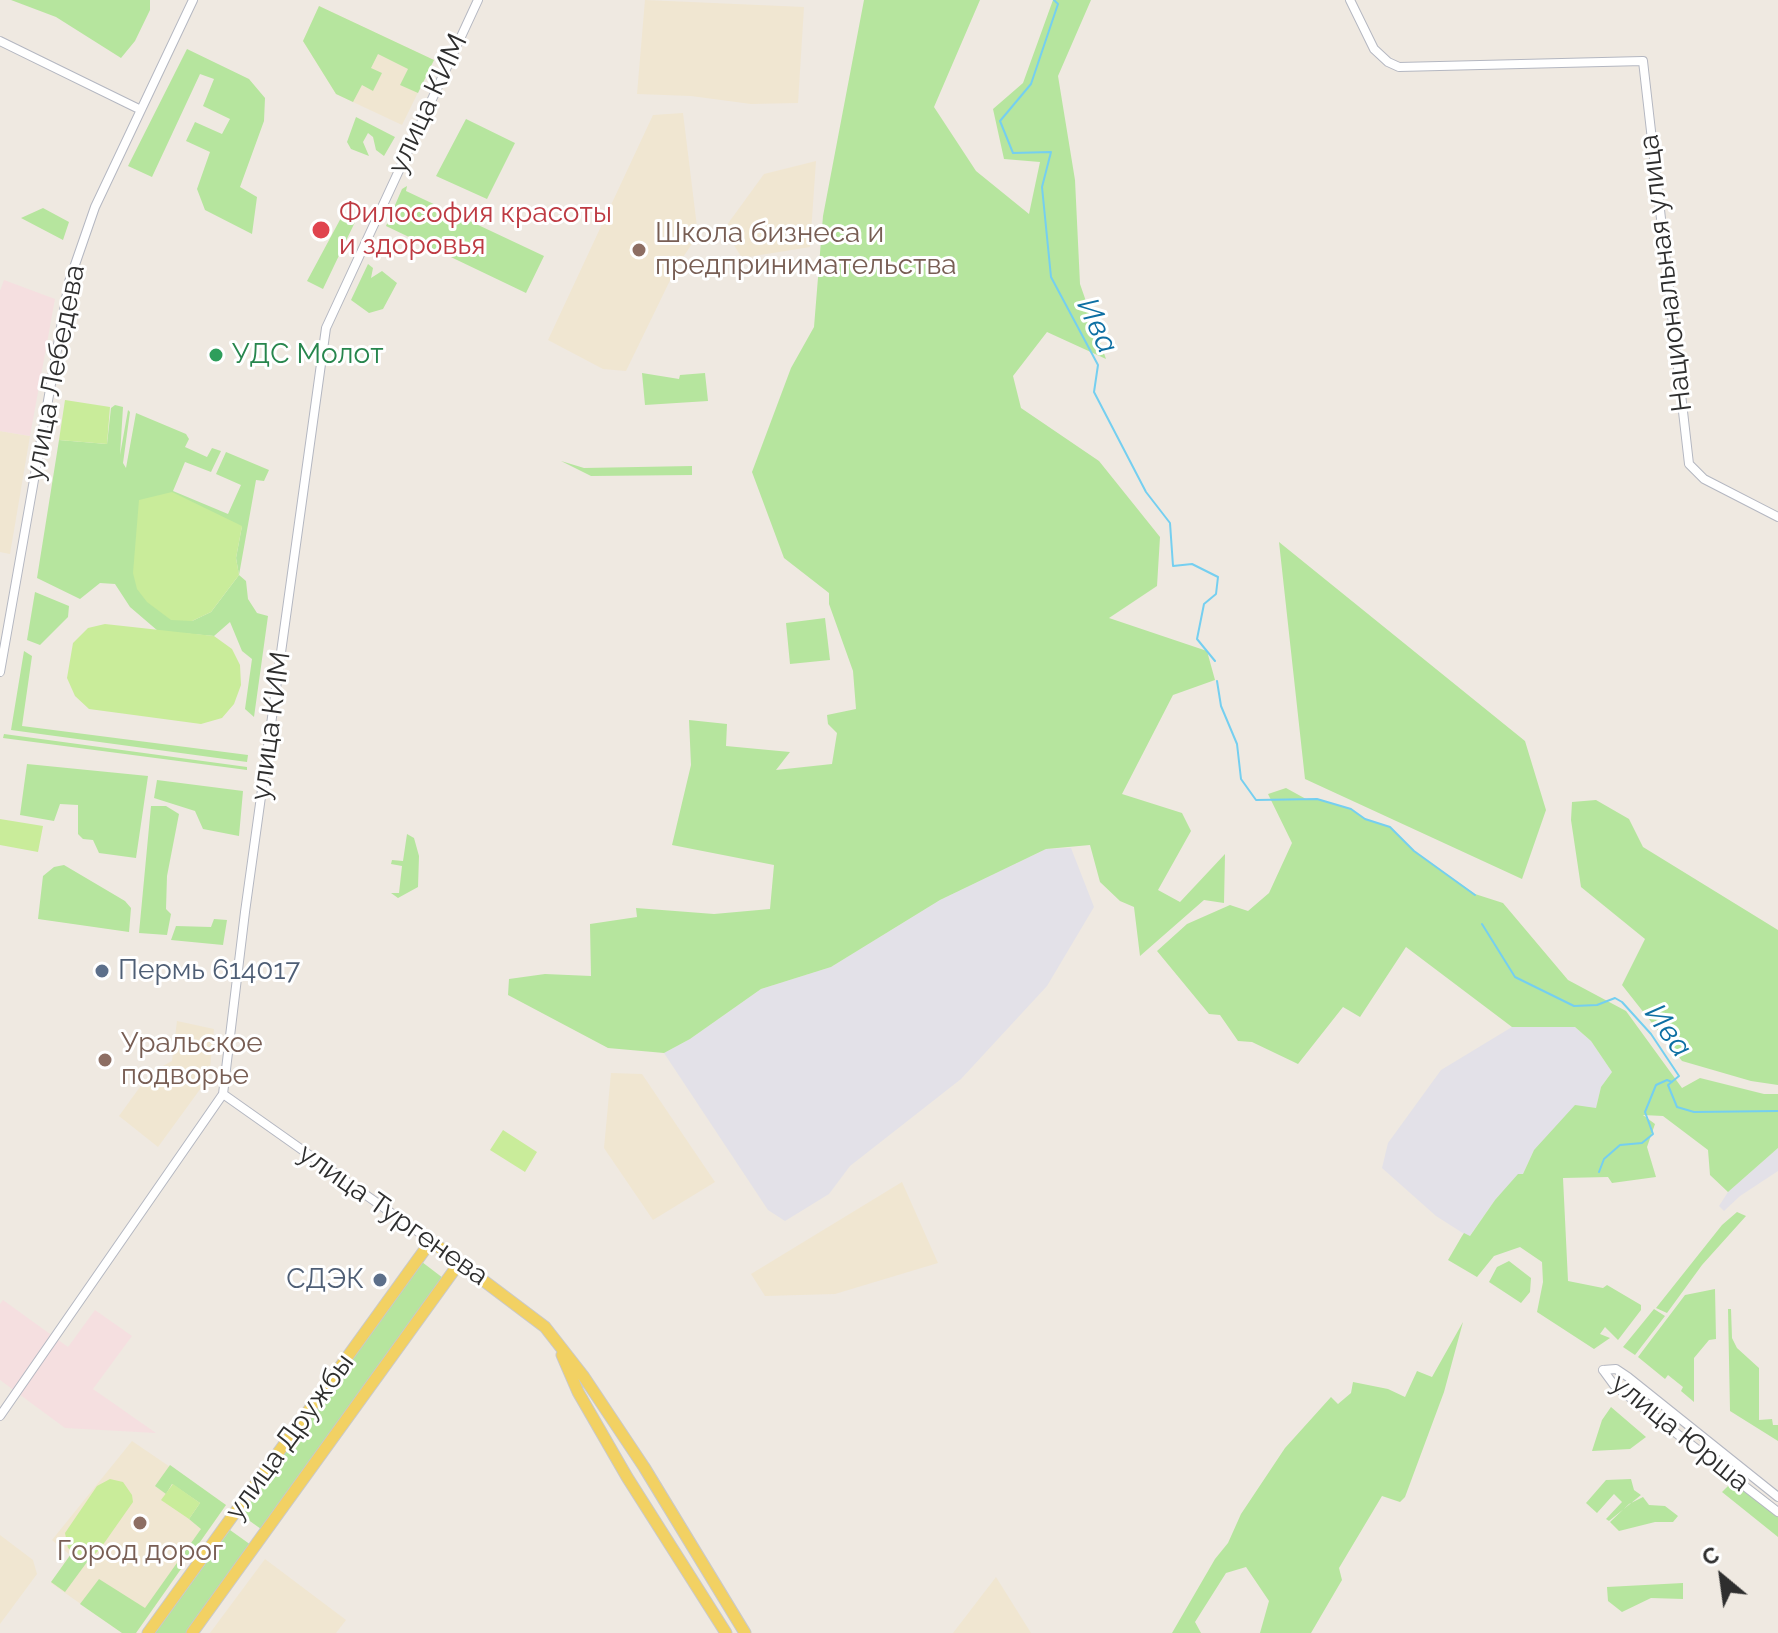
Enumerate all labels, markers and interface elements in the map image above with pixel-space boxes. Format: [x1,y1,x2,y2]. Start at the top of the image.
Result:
street label: улица КИМ [381,29,475,179]
street label: Национальная улица [1632,133,1700,413]
place label: Философия красоты и здоровья [339,197,612,263]
place label: Школа бизнеса и предпринимательства [655,217,957,283]
marker: Философия красоты и здоровья [310,219,332,241]
marker: Школа бизнеса и предпринимательства [630,241,648,259]
street label: улица Лебедева [18,262,92,484]
water label: Ива [1069,293,1125,359]
place label: УДС Молот [232,338,383,372]
marker: УДС Молот [207,346,225,364]
street label: улица КИМ [244,649,298,803]
place label: Пермь 614017 [118,954,300,988]
marker: Пермь 614017 [93,962,111,980]
water label: Ива [1637,997,1699,1065]
place label: Уральское подворье [121,1027,263,1093]
marker: Уральское подворье [96,1051,114,1069]
street label: улица Тургенева [291,1137,495,1293]
place label: СДЭК [286,1263,364,1297]
marker: СДЭК [371,1271,389,1289]
street label: улица Дружбы [218,1347,362,1527]
street label: улица Юрша [1604,1367,1756,1499]
marker: Город дорог [131,1514,149,1532]
place label: Город дорог [57,1535,223,1569]
north arrow [1682,1537,1762,1617]
text: С [1697,1541,1723,1571]

